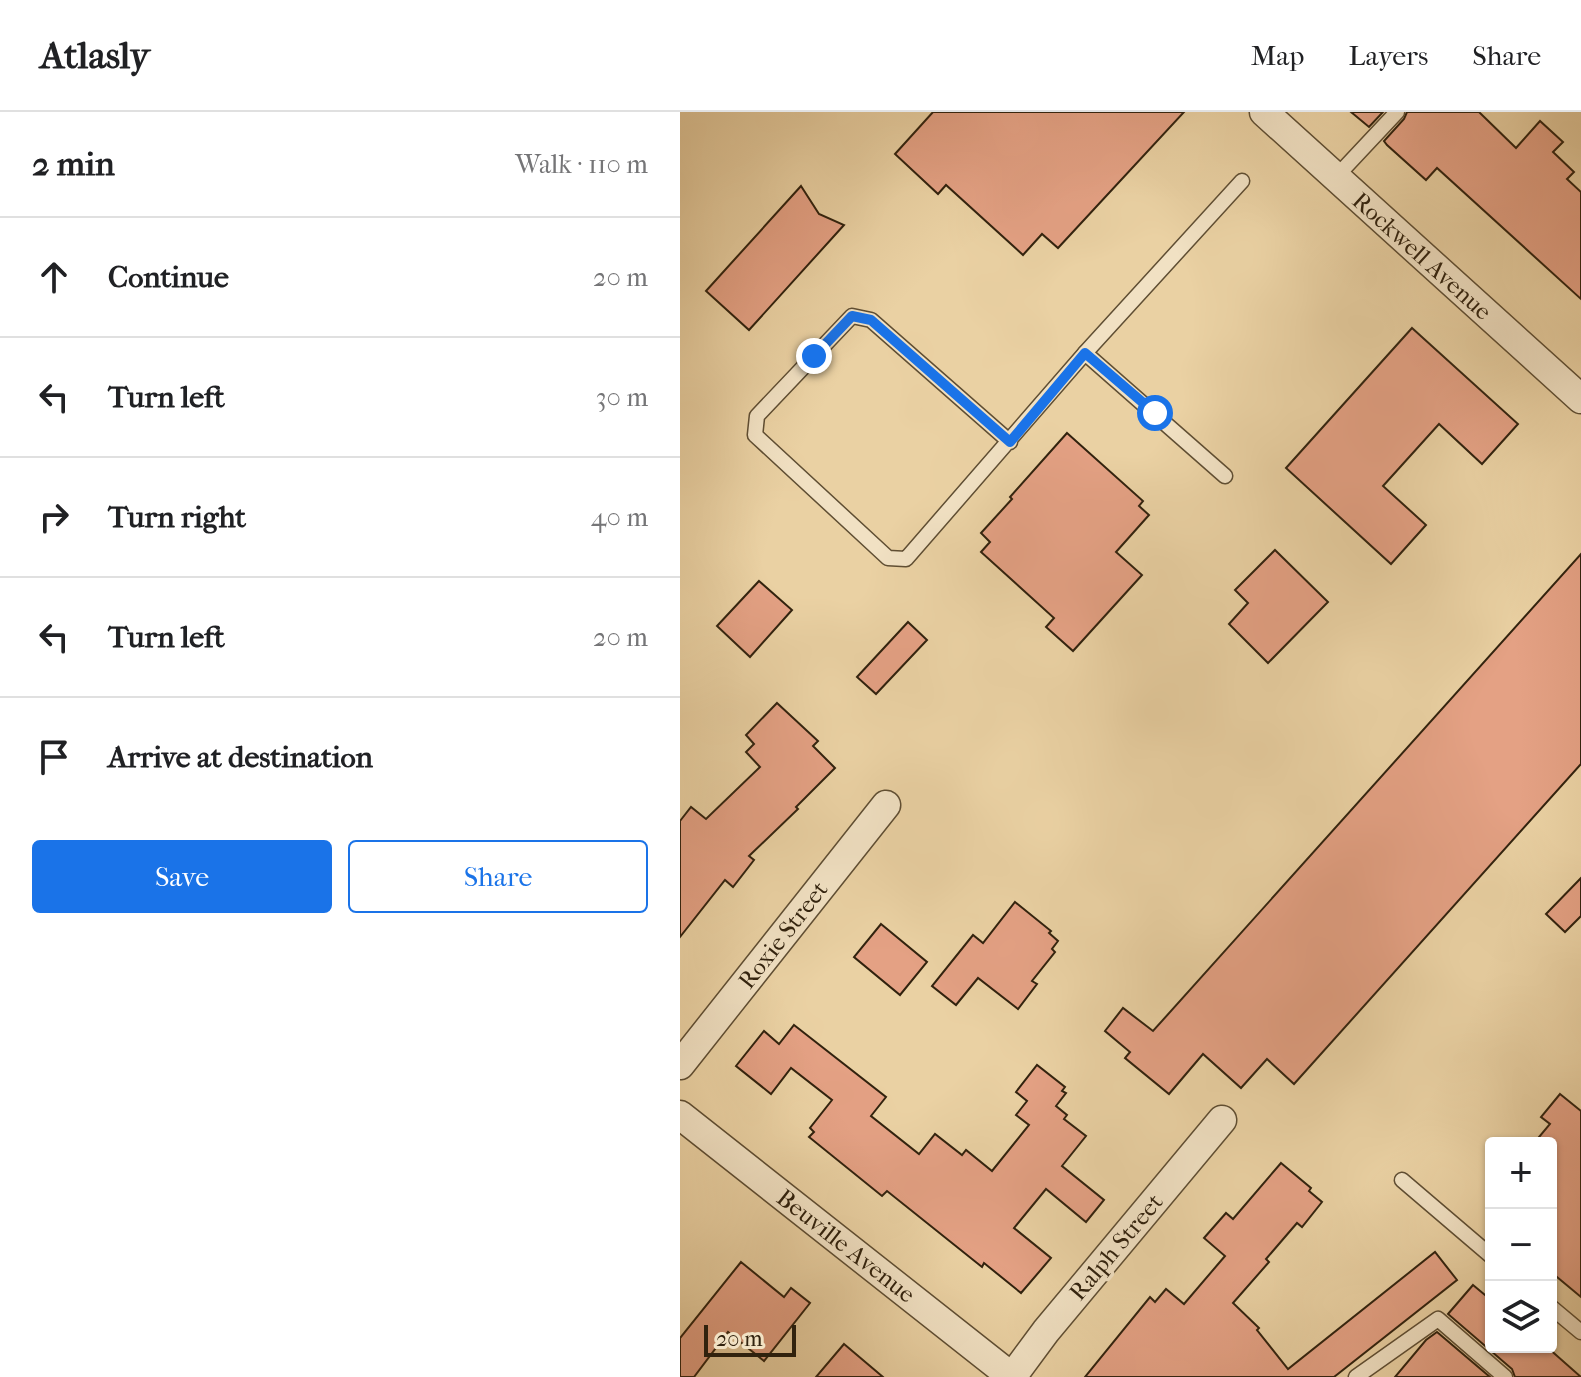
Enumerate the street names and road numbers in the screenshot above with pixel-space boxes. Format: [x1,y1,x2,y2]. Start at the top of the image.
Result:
street label: Rockwell Avenue [1347,186,1497,326]
street label: Roxie Street [732,875,834,994]
street label: Beuville Avenue [771,1183,921,1309]
street label: Ralph Street [1063,1188,1169,1306]

